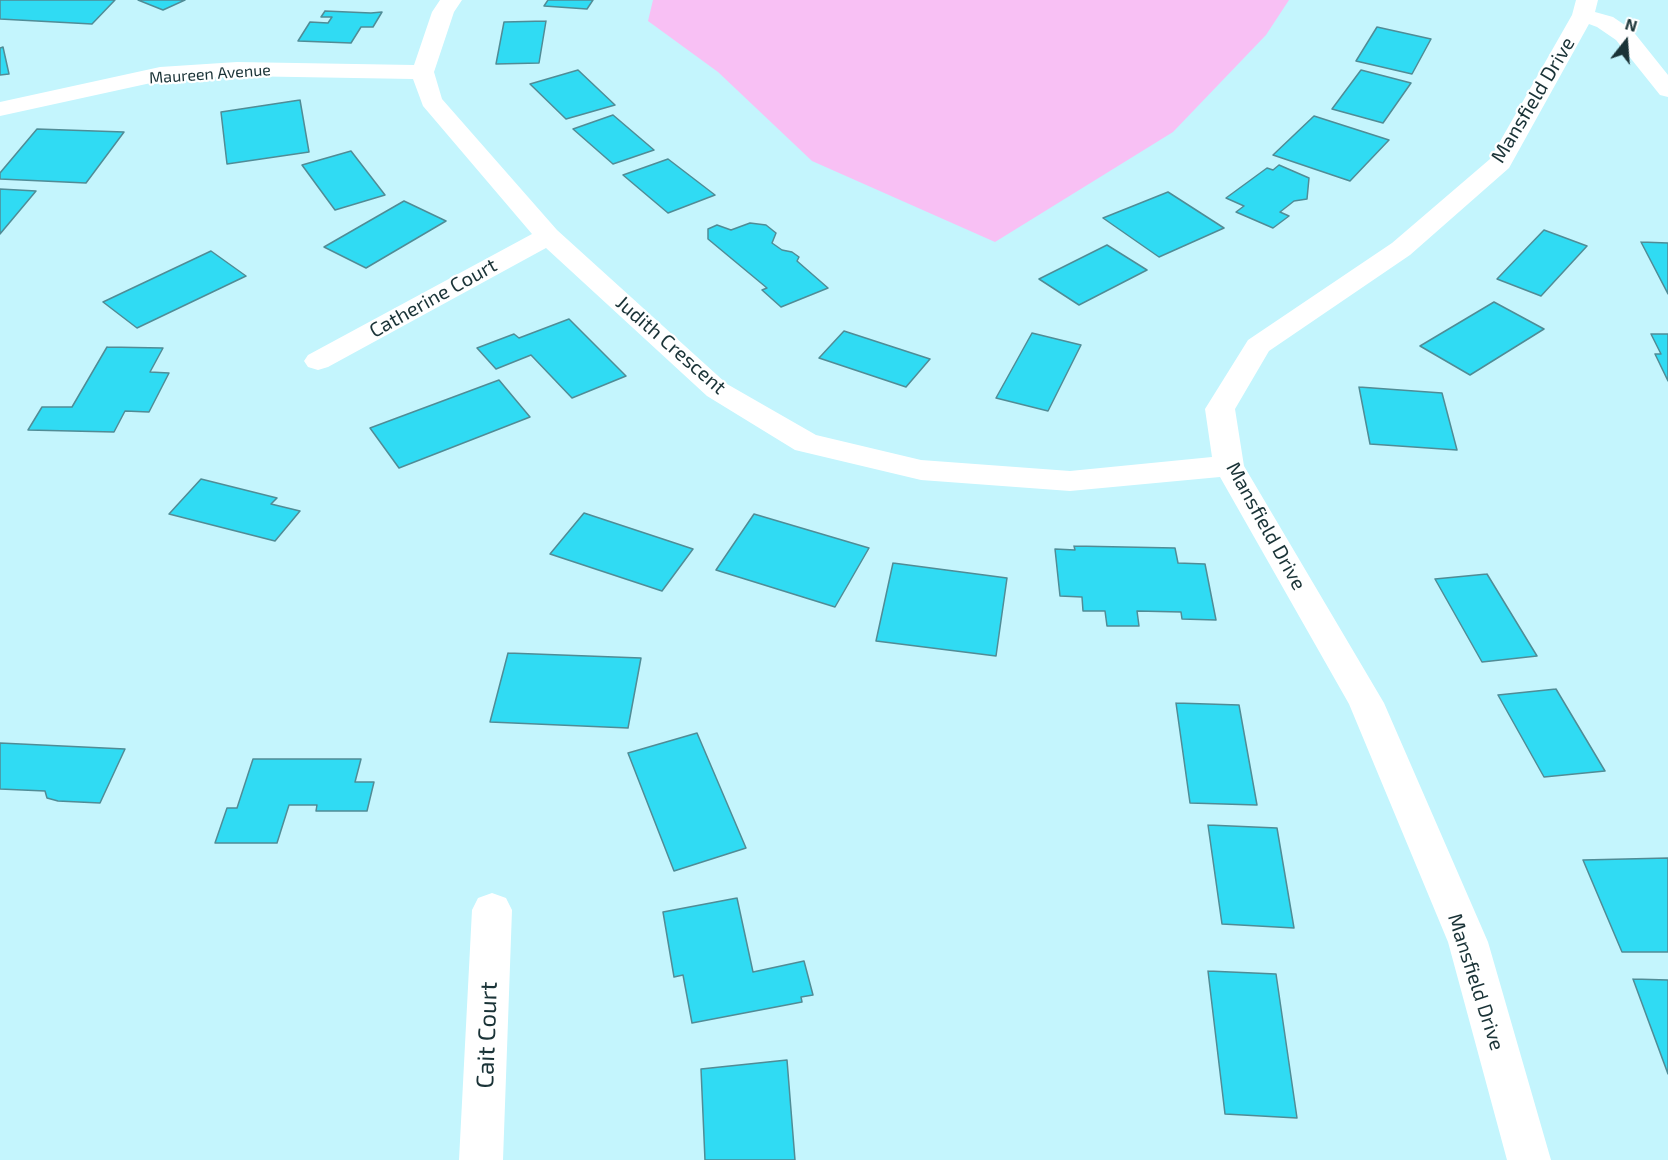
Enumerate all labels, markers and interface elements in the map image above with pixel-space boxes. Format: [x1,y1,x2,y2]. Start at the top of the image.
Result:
north arrow [1596,12,1656,72]
text: N [1623,14,1640,35]
street label: Mansfield Drive [1486,33,1580,167]
street label: Maureen Avenue [149,60,271,88]
street label: Catherine Court [365,253,501,343]
street label: Judith Crescent [611,291,731,399]
street label: Mansfield Drive [1221,458,1311,594]
street label: Mansfield Drive [1443,911,1509,1053]
street label: Cait Court [471,981,503,1089]

